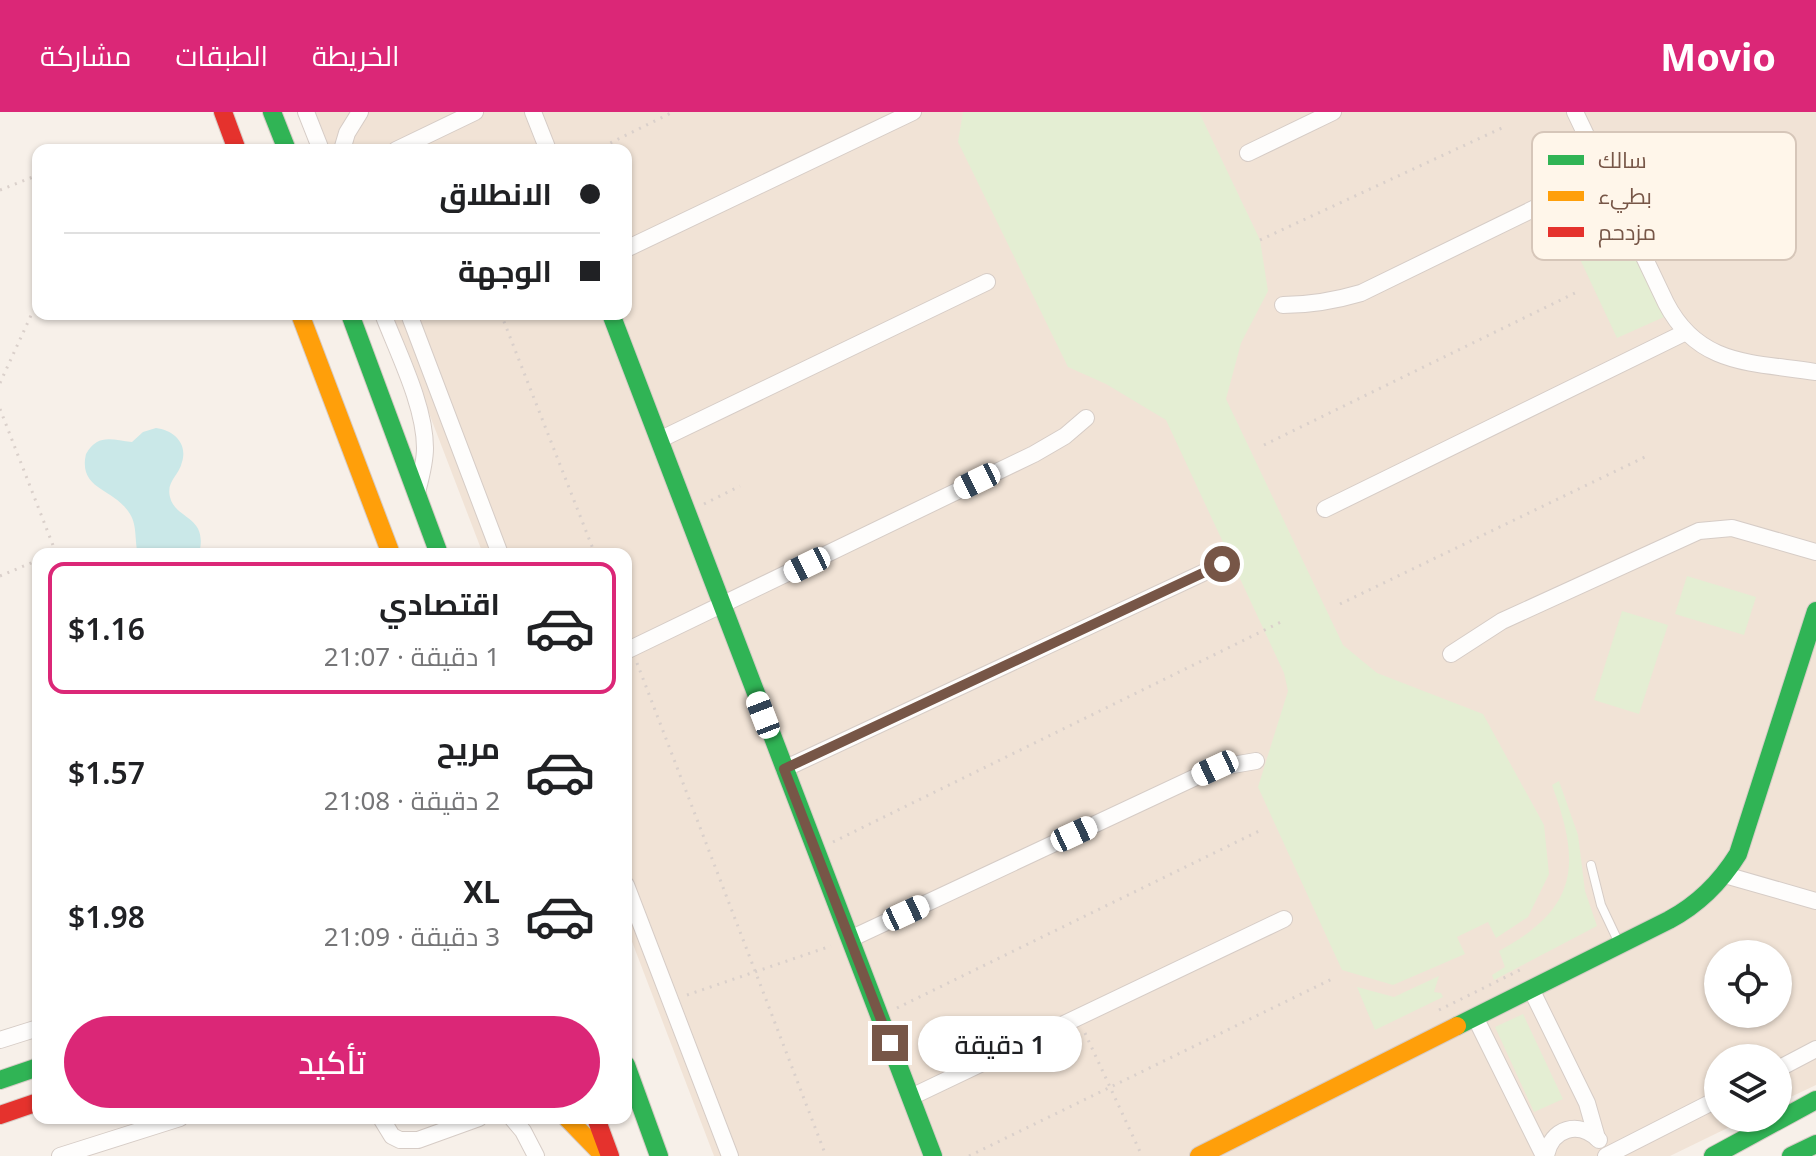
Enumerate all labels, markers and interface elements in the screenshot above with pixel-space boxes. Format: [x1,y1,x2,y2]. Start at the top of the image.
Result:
text: Movio [1660,30,1776,82]
text: مشاركة [40,36,131,74]
text: الطبقات [175,36,268,74]
text: الخريطة [312,36,399,74]
legend [1532,132,1796,260]
text: سالك [1598,144,1647,174]
text: الانطلاق [439,173,552,214]
text: بطيء [1598,180,1652,213]
text: مزدحم [1598,216,1656,248]
text: الوجهة [458,250,552,291]
car [950,460,1004,502]
car [780,544,834,586]
route start [1204,546,1240,582]
text: اقتصادي [379,583,500,624]
icon: car [524,592,596,664]
text: $1.16 [68,608,145,649]
text: 1 دقيقة · 21:07 [324,638,500,674]
car [743,688,783,742]
text: مريح [437,727,500,768]
icon: car [524,736,596,808]
car [1188,747,1242,789]
text: $1.57 [68,752,145,793]
text: 2 دقيقة · 21:08 [324,782,500,818]
car [1047,813,1101,855]
text: XL [463,871,500,912]
icon: car [524,880,596,952]
car [879,892,933,934]
text: $1.98 [68,896,145,937]
text: 3 دقيقة · 21:09 [324,918,500,954]
map controls [1704,940,1792,1132]
button: locate [1704,940,1792,1028]
callout: 1 دقيقة [918,1015,1082,1071]
button: تأكيد [64,1016,600,1108]
route end [872,1025,908,1061]
text: 1 دقيقة [955,1026,1045,1062]
button: layers [1704,1044,1792,1132]

